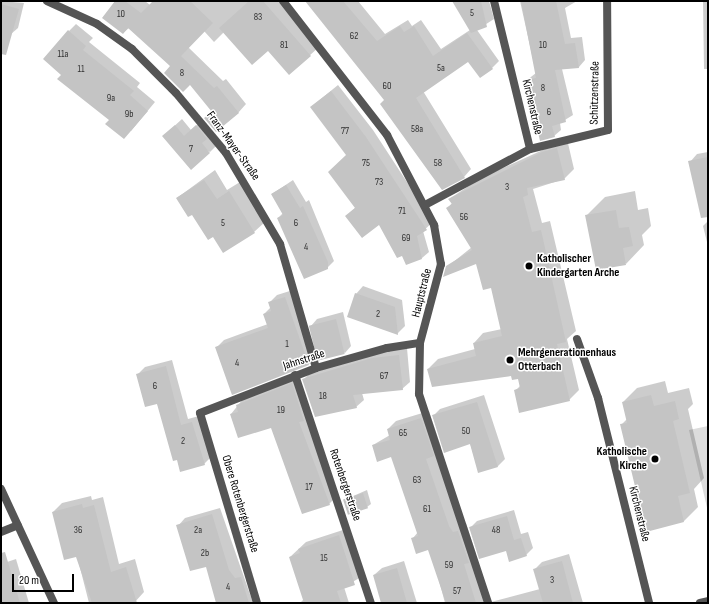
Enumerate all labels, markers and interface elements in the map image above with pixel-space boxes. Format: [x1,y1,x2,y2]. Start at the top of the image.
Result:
house number: 5 [470,8,474,20]
house number: 10 [117,9,125,21]
house number: 83 [254,12,262,24]
house number: 62 [350,31,358,43]
house number: 81 [280,40,288,52]
house number: 10 [539,40,547,52]
house number: 11a [58,49,68,61]
street label: Schützenstraße [587,61,603,125]
house number: 5a [437,63,445,75]
house number: 11 [78,64,84,76]
house number: 8 [180,68,184,80]
street label: Kirchenstraße [519,78,545,136]
house number: 60 [383,81,391,93]
house number: 8 [541,83,545,95]
house number: 9a [107,93,115,105]
house number: 6 [547,107,551,119]
house number: 9b [125,109,133,121]
street label: Franz-Mayer-Straße [203,109,263,183]
house number: 58a [411,124,423,136]
house number: 77 [341,126,349,138]
house number: 7 [189,144,193,156]
house number: 75 [362,158,370,170]
house number: 58 [434,158,442,170]
house number: 73 [375,177,383,189]
house number: 3 [505,182,509,194]
house number: 71 [398,206,406,218]
house number: 56 [460,212,468,224]
house number: 5 [221,218,225,230]
house number: 6 [294,218,298,230]
house number: 69 [402,233,410,245]
house number: 4 [304,242,308,254]
place label: Katholischer Kindergarten Arche [537,252,619,280]
marker: Katholischer Kindergarten Arche [524,261,534,271]
street label: Hauptstraße [409,267,435,319]
house number: 2 [376,309,380,321]
house number: 1 [285,339,289,351]
street label: Jahnstraße [281,346,327,374]
place label: Mehrgenerationenhaus Otterbach [518,346,616,374]
marker: Mehrgenerationenhaus Otterbach [505,355,515,365]
house number: 4 [235,358,239,370]
house number: 67 [380,371,388,383]
house number: 6 [153,381,157,393]
house number: 18 [319,391,327,403]
house number: 19 [277,405,285,417]
house number: 50 [462,426,470,438]
house number: 65 [399,428,407,440]
house number: 2 [181,436,185,448]
place label: Katholische Kirche [597,445,647,473]
street label: Rotenbergerstraße [326,447,364,523]
street label: Obere Rotenbergerstraße [218,454,262,554]
marker: Katholische Kirche [650,454,660,464]
house number: 63 [413,475,421,487]
house number: 17 [305,482,313,494]
street label: Kirchenstraße [625,485,653,543]
house number: 61 [423,504,431,516]
house number: 36 [74,525,82,537]
house number: 2a [194,525,202,537]
house number: 48 [492,525,500,537]
house number: 2b [201,548,209,560]
house number: 15 [320,553,328,565]
house number: 59 [445,560,453,572]
scale bar [14,566,76,592]
text: 20 m [19,573,39,588]
house number: 3 [550,575,554,587]
house number: 4 [226,582,230,594]
house number: 57 [453,586,461,598]

